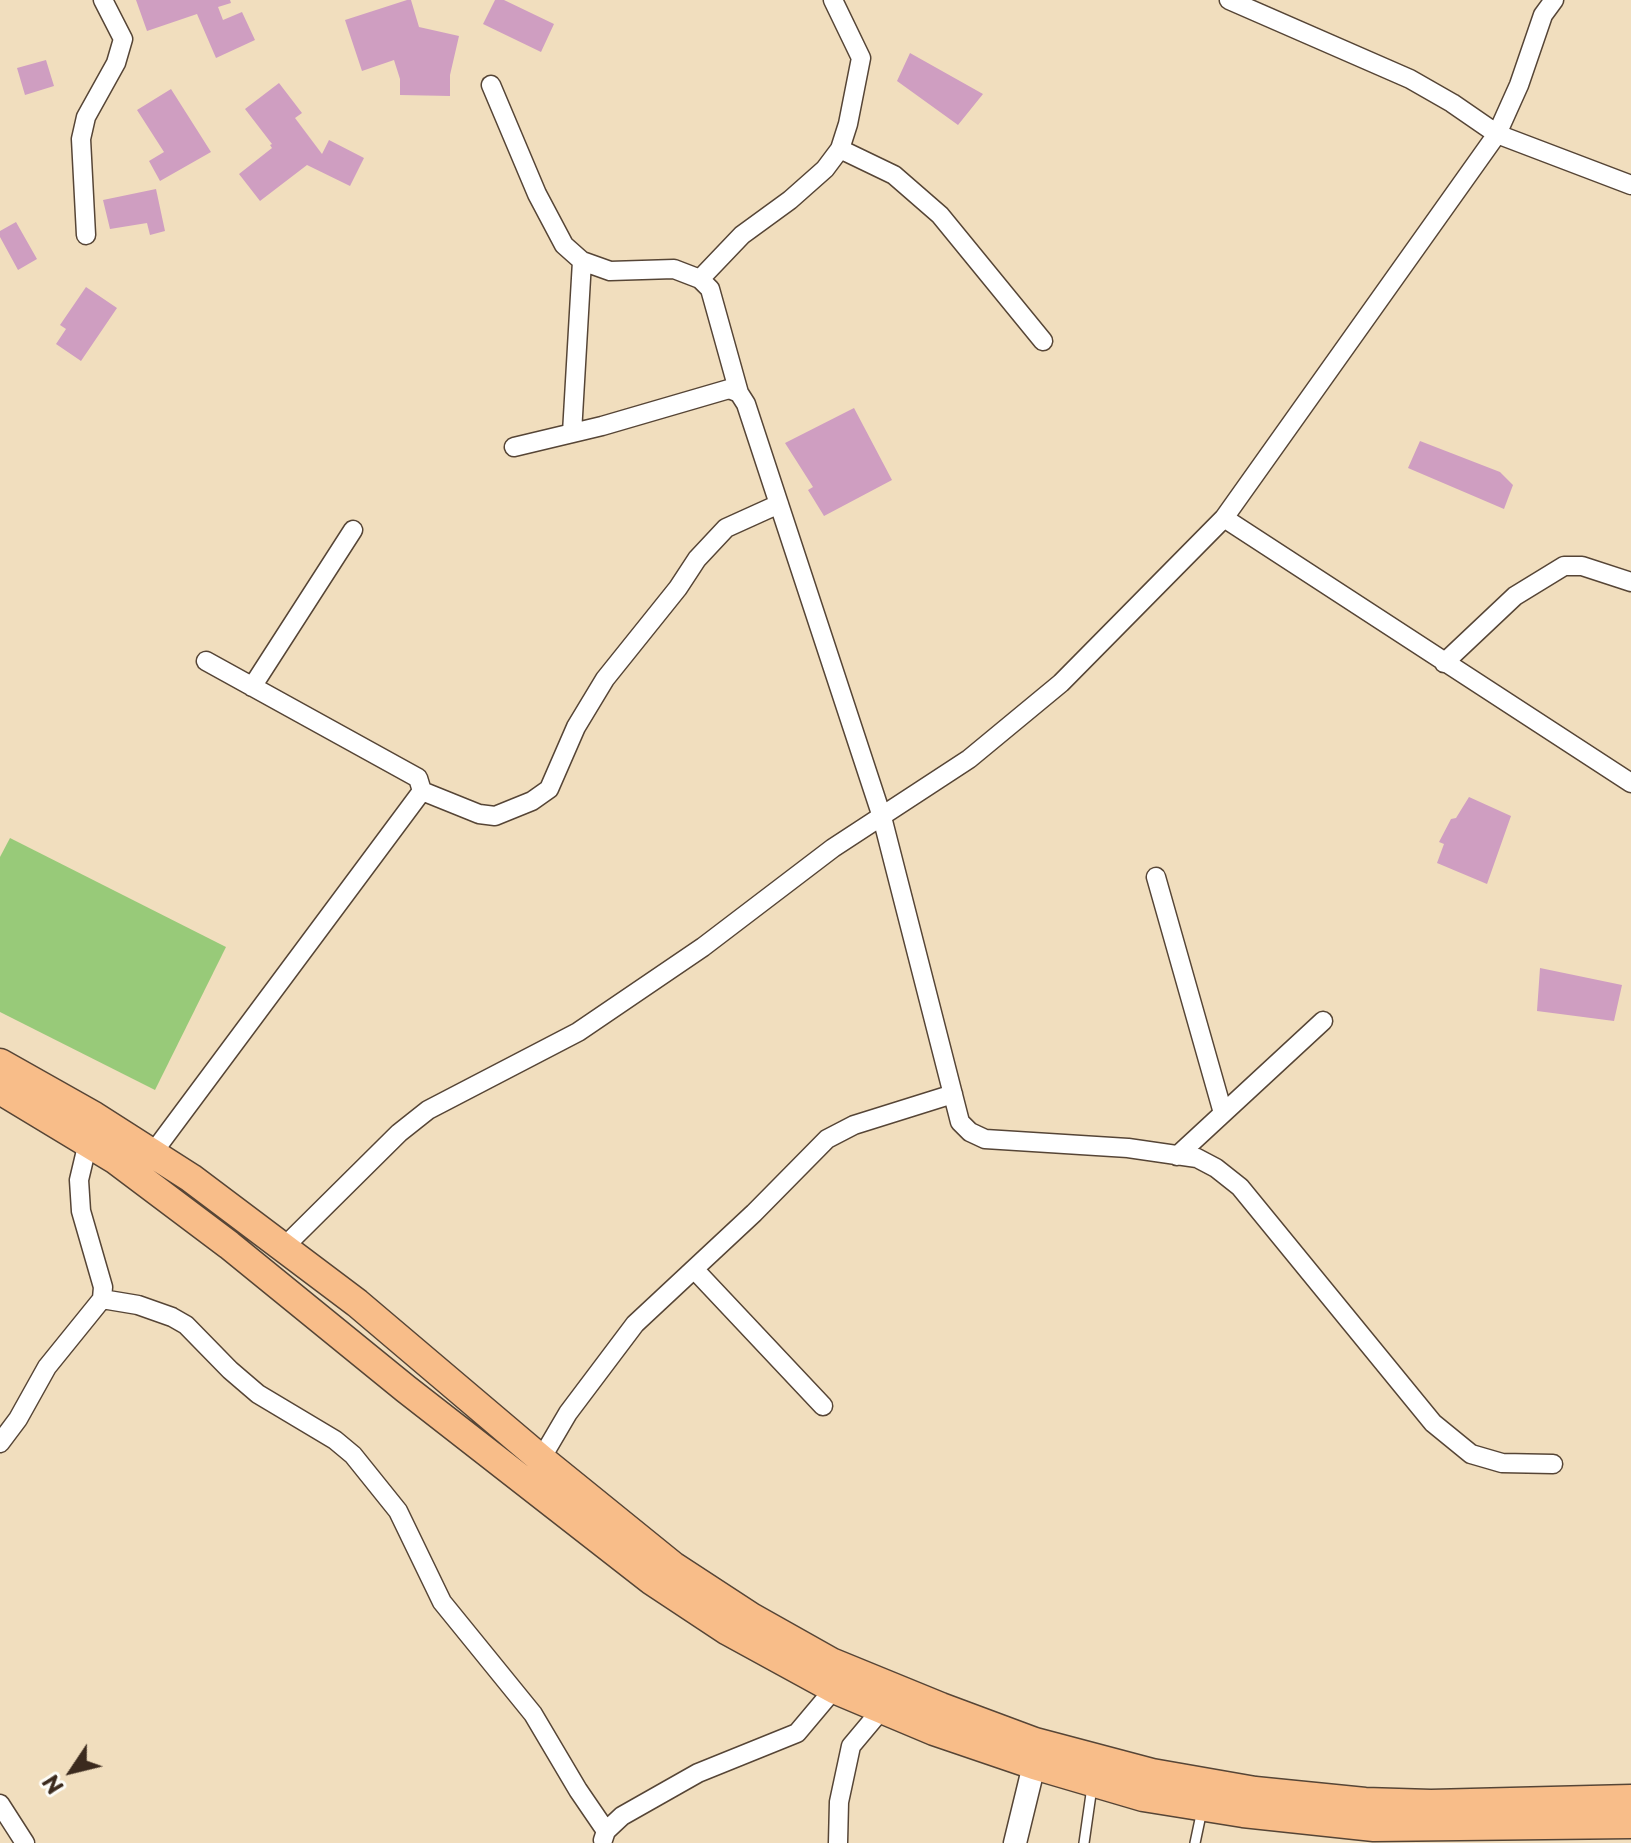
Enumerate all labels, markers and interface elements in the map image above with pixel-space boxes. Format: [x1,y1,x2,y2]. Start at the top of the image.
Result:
north arrow [32,1731,112,1811]
text: N [33,1768,70,1802]

